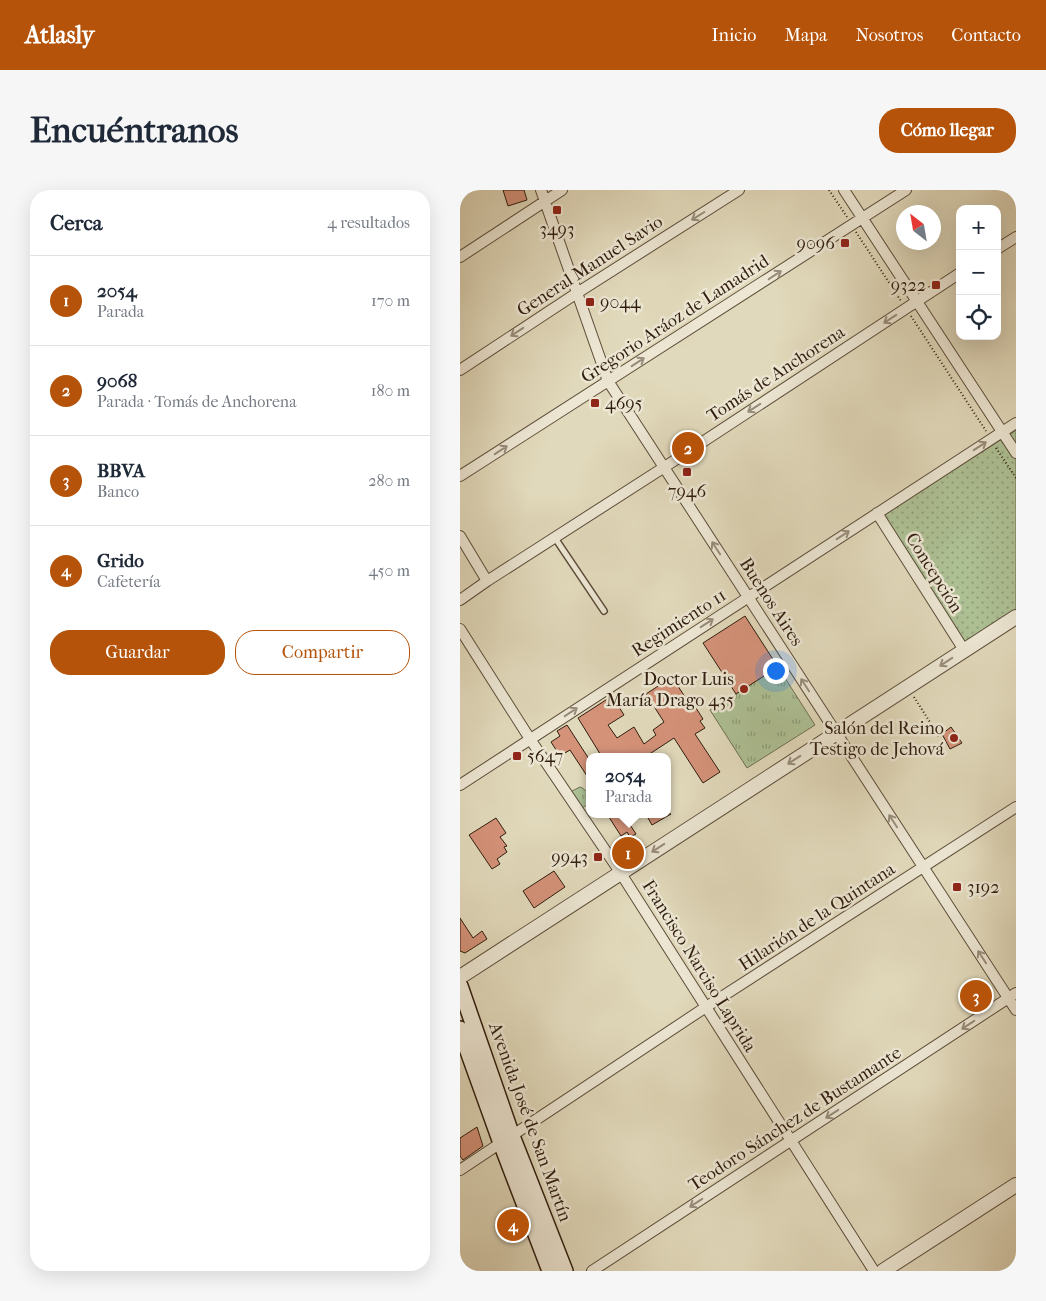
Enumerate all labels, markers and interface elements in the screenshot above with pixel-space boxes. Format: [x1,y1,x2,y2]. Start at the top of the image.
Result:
text: Atlasly [25,21,94,49]
text: Inicio [712,25,757,46]
text: Mapa [785,25,827,46]
text: Nosotros [855,25,923,46]
text: Contacto [951,25,1021,46]
button: Cómo llegar [879,108,1016,153]
text: Encuéntranos [30,110,238,151]
marker: 3493 [551,204,563,216]
north arrow [896,205,941,250]
map controls [956,205,1001,340]
button: + [956,205,1001,250]
text: Cerca [50,211,102,235]
street label: General Manuel Savio [513,211,667,321]
one-way arrow [691,211,705,221]
text: 4 resultados [327,213,410,232]
place label: 3493 [540,219,574,240]
place label: 9096 [796,233,835,254]
marker: 9096 [839,237,851,249]
street label: Gregorio Aráoz de Lamadrid [577,250,773,388]
button: − [956,250,1001,295]
one-way arrow [768,269,782,280]
place label: 9322 [891,275,926,296]
marker: 9322 [930,279,942,291]
text: 2054 [97,280,137,302]
text: 1 [63,291,69,310]
text: 170 m [371,291,410,310]
place label: 9044 [600,292,641,313]
button: locate [956,295,1001,340]
marker: 9044 [584,296,596,308]
text: Parada [97,302,144,321]
one-way arrow [883,315,897,325]
street label: Tomás de Anchorena [703,321,849,426]
one-way arrow [510,327,524,338]
one-way arrow [631,357,645,367]
text: 9068 [97,370,137,392]
text: 2 [62,381,70,400]
text: 180 m [371,381,410,400]
text: Parada · Tomás de Anchorena [97,392,297,411]
place label: 4695 [605,393,643,414]
marker: 4695 [589,397,601,409]
one-way arrow [747,404,761,414]
pin: 2 [672,429,704,467]
one-way arrow [972,441,986,451]
one-way arrow [494,444,508,455]
text: BBVA [97,460,145,482]
marker: 7946 [681,466,693,478]
text: 3 [63,471,69,490]
text: 280 m [368,471,410,490]
place label: 7946 [668,481,706,502]
text: Banco [97,482,139,501]
street label: Concepción [901,529,967,617]
one-way arrow [836,530,850,540]
one-way arrow [711,542,721,556]
text: Grido [97,550,144,572]
street label: Buenos Aires [735,554,807,650]
text: 4 [61,561,71,580]
text: 450 m [369,561,410,580]
text: Cafetería [97,572,161,591]
street label: Regimiento 11 [628,585,730,661]
one-way arrow [700,618,714,629]
button: Guardar [50,630,225,675]
button: Compartir [235,630,410,675]
one-way arrow [939,657,953,667]
your location [763,658,789,684]
place label: Doctor Luis María Drago 435 [606,669,734,711]
one-way arrow [800,678,810,692]
marker: Doctor Luis María Drago 435 [738,683,750,695]
one-way arrow [564,707,578,717]
place label: Salón del Reino Testigo de Jehová [810,718,945,760]
marker: Salón del Reino Testigo de Jehová [948,732,960,744]
place label: 5647 [527,746,564,767]
marker: 5647 [511,750,523,762]
popup [586,753,671,818]
one-way arrow [788,755,802,765]
text: 2054 [605,765,645,787]
text: Parada [605,787,652,806]
one-way arrow [888,815,898,829]
pin: 1 [612,834,644,872]
one-way arrow [651,843,665,853]
place label: 9943 [551,847,588,868]
marker: 9943 [592,851,604,863]
street label: Hilarión de la Quintana [735,858,900,975]
street label: Francisco Narciso Laprida [637,876,761,1056]
place label: 3192 [967,877,1000,898]
marker: 3192 [951,881,963,893]
one-way arrow [976,951,986,965]
pin: 3 [960,977,992,1015]
street label: Avenida José de San Martín [484,1019,576,1225]
one-way arrow [961,1020,975,1030]
street label: Teodoro Sánchez de Bustamante [685,1042,905,1196]
one-way arrow [825,1109,839,1119]
one-way arrow [689,1198,703,1208]
pin: 4 [497,1206,529,1244]

